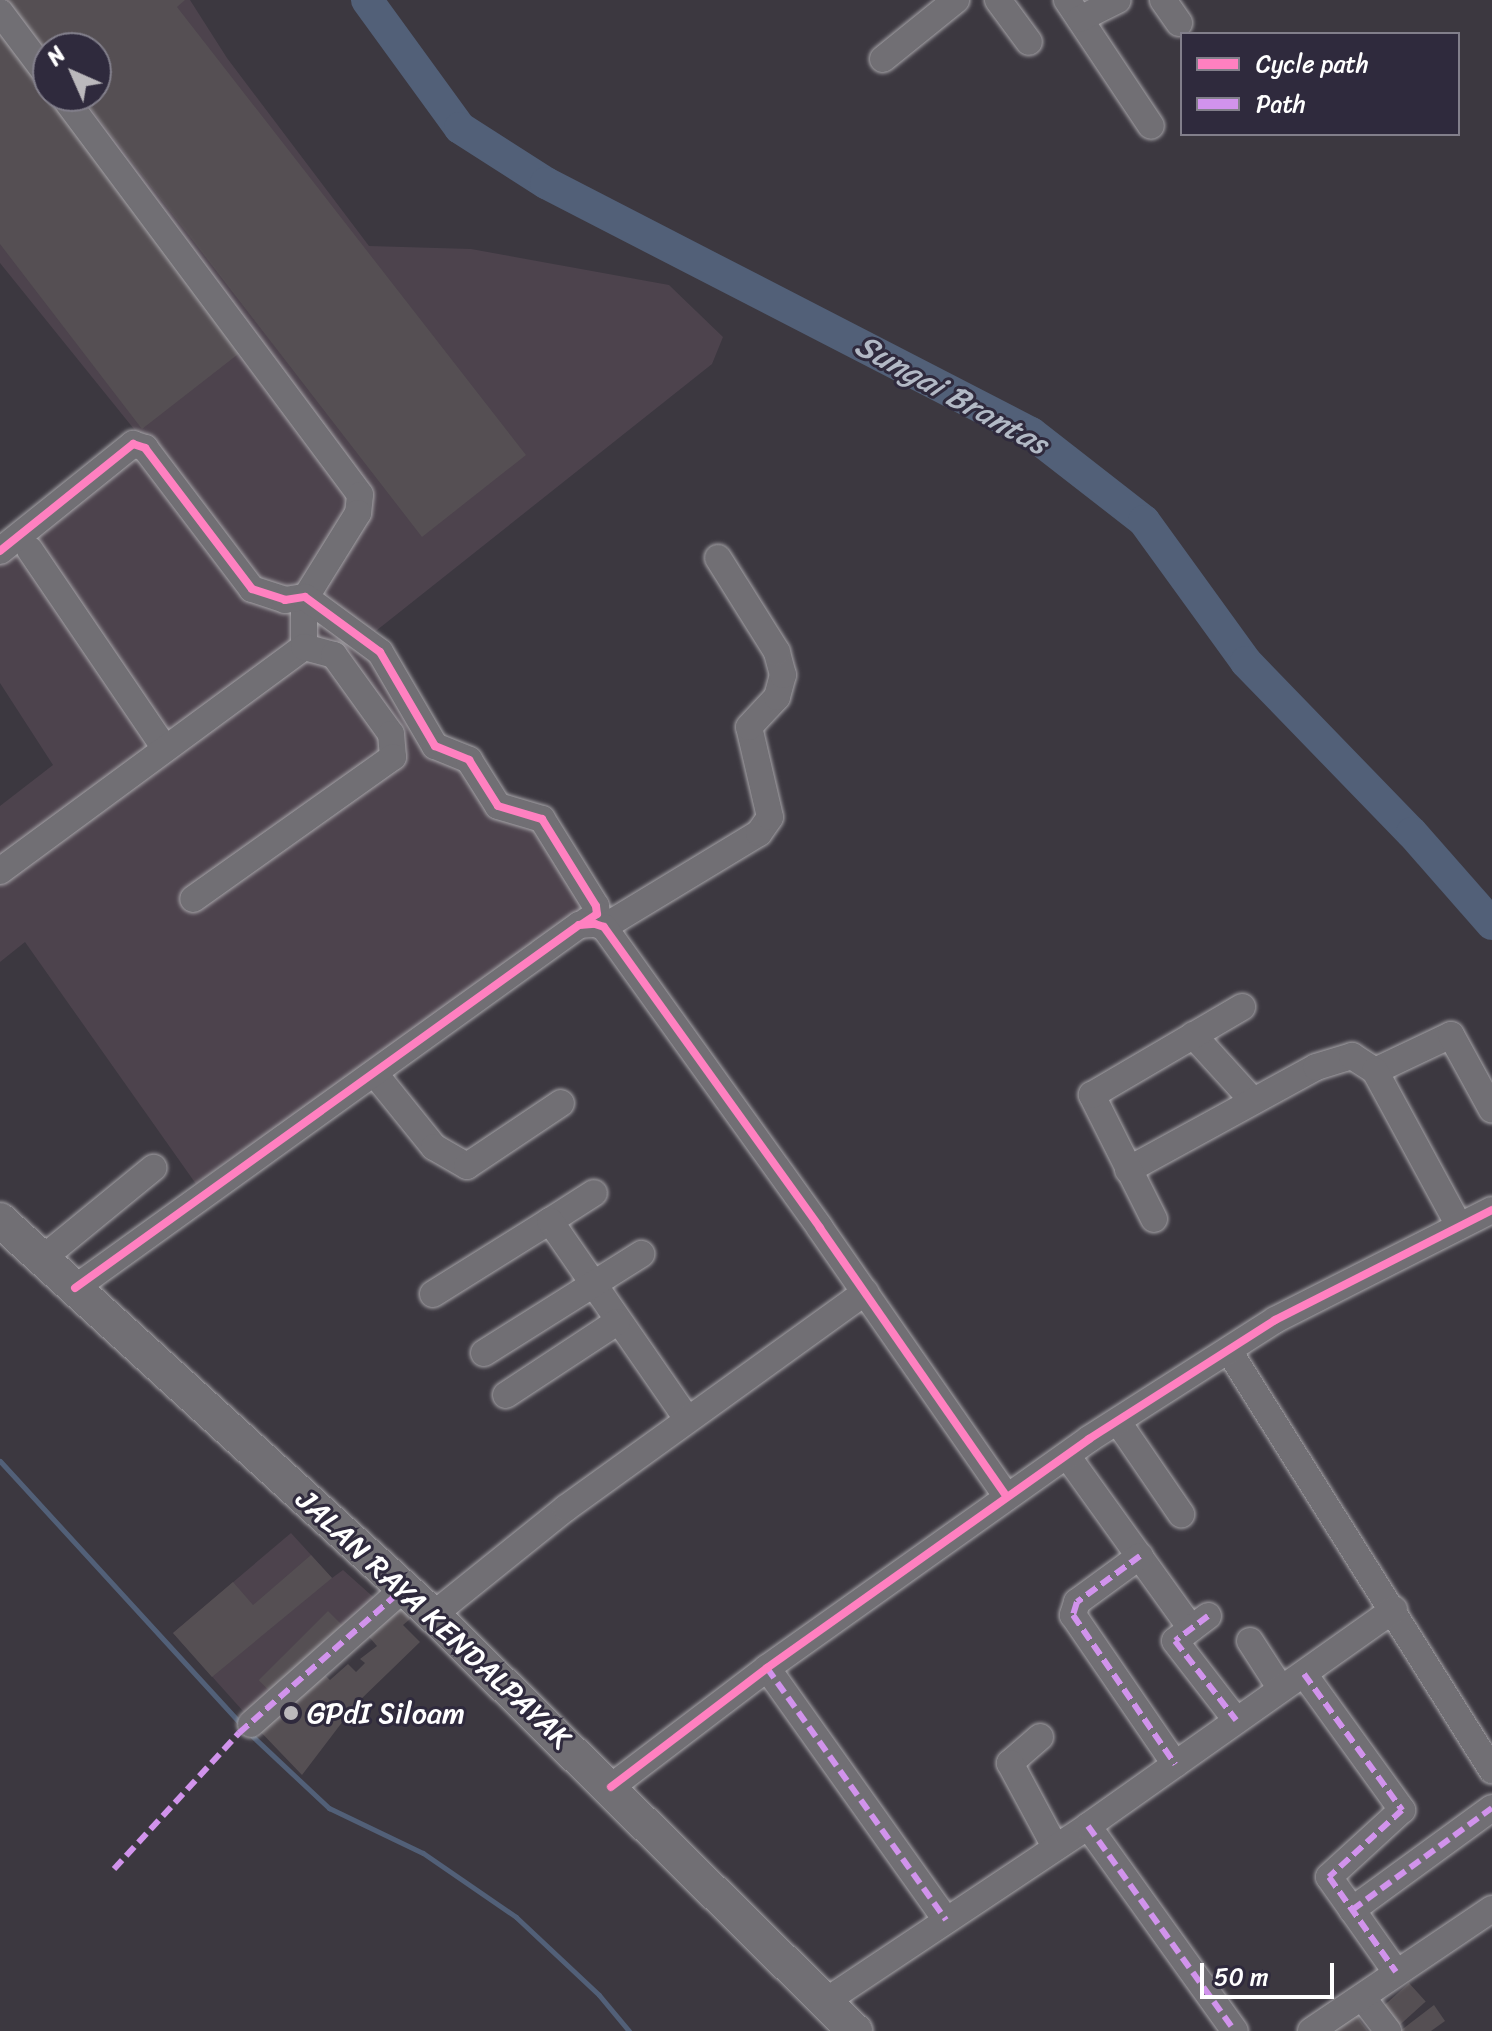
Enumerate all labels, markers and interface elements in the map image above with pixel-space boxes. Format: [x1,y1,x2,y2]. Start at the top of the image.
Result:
north arrow [32,32,112,112]
legend [1180,32,1460,136]
text: N [37,37,75,75]
text: Cycle path [1256,43,1369,85]
text: Path [1256,83,1306,125]
water label: Sungai Brantas [848,326,1054,464]
street label: JALAN RAYA KENDALPAYAK [288,1481,580,1757]
place label: GPdI Siloam [307,1695,468,1731]
marker: GPdI Siloam [282,1704,300,1722]
scale bar [1204,1947,1338,1997]
text: 50 m [1214,1956,1269,1998]

